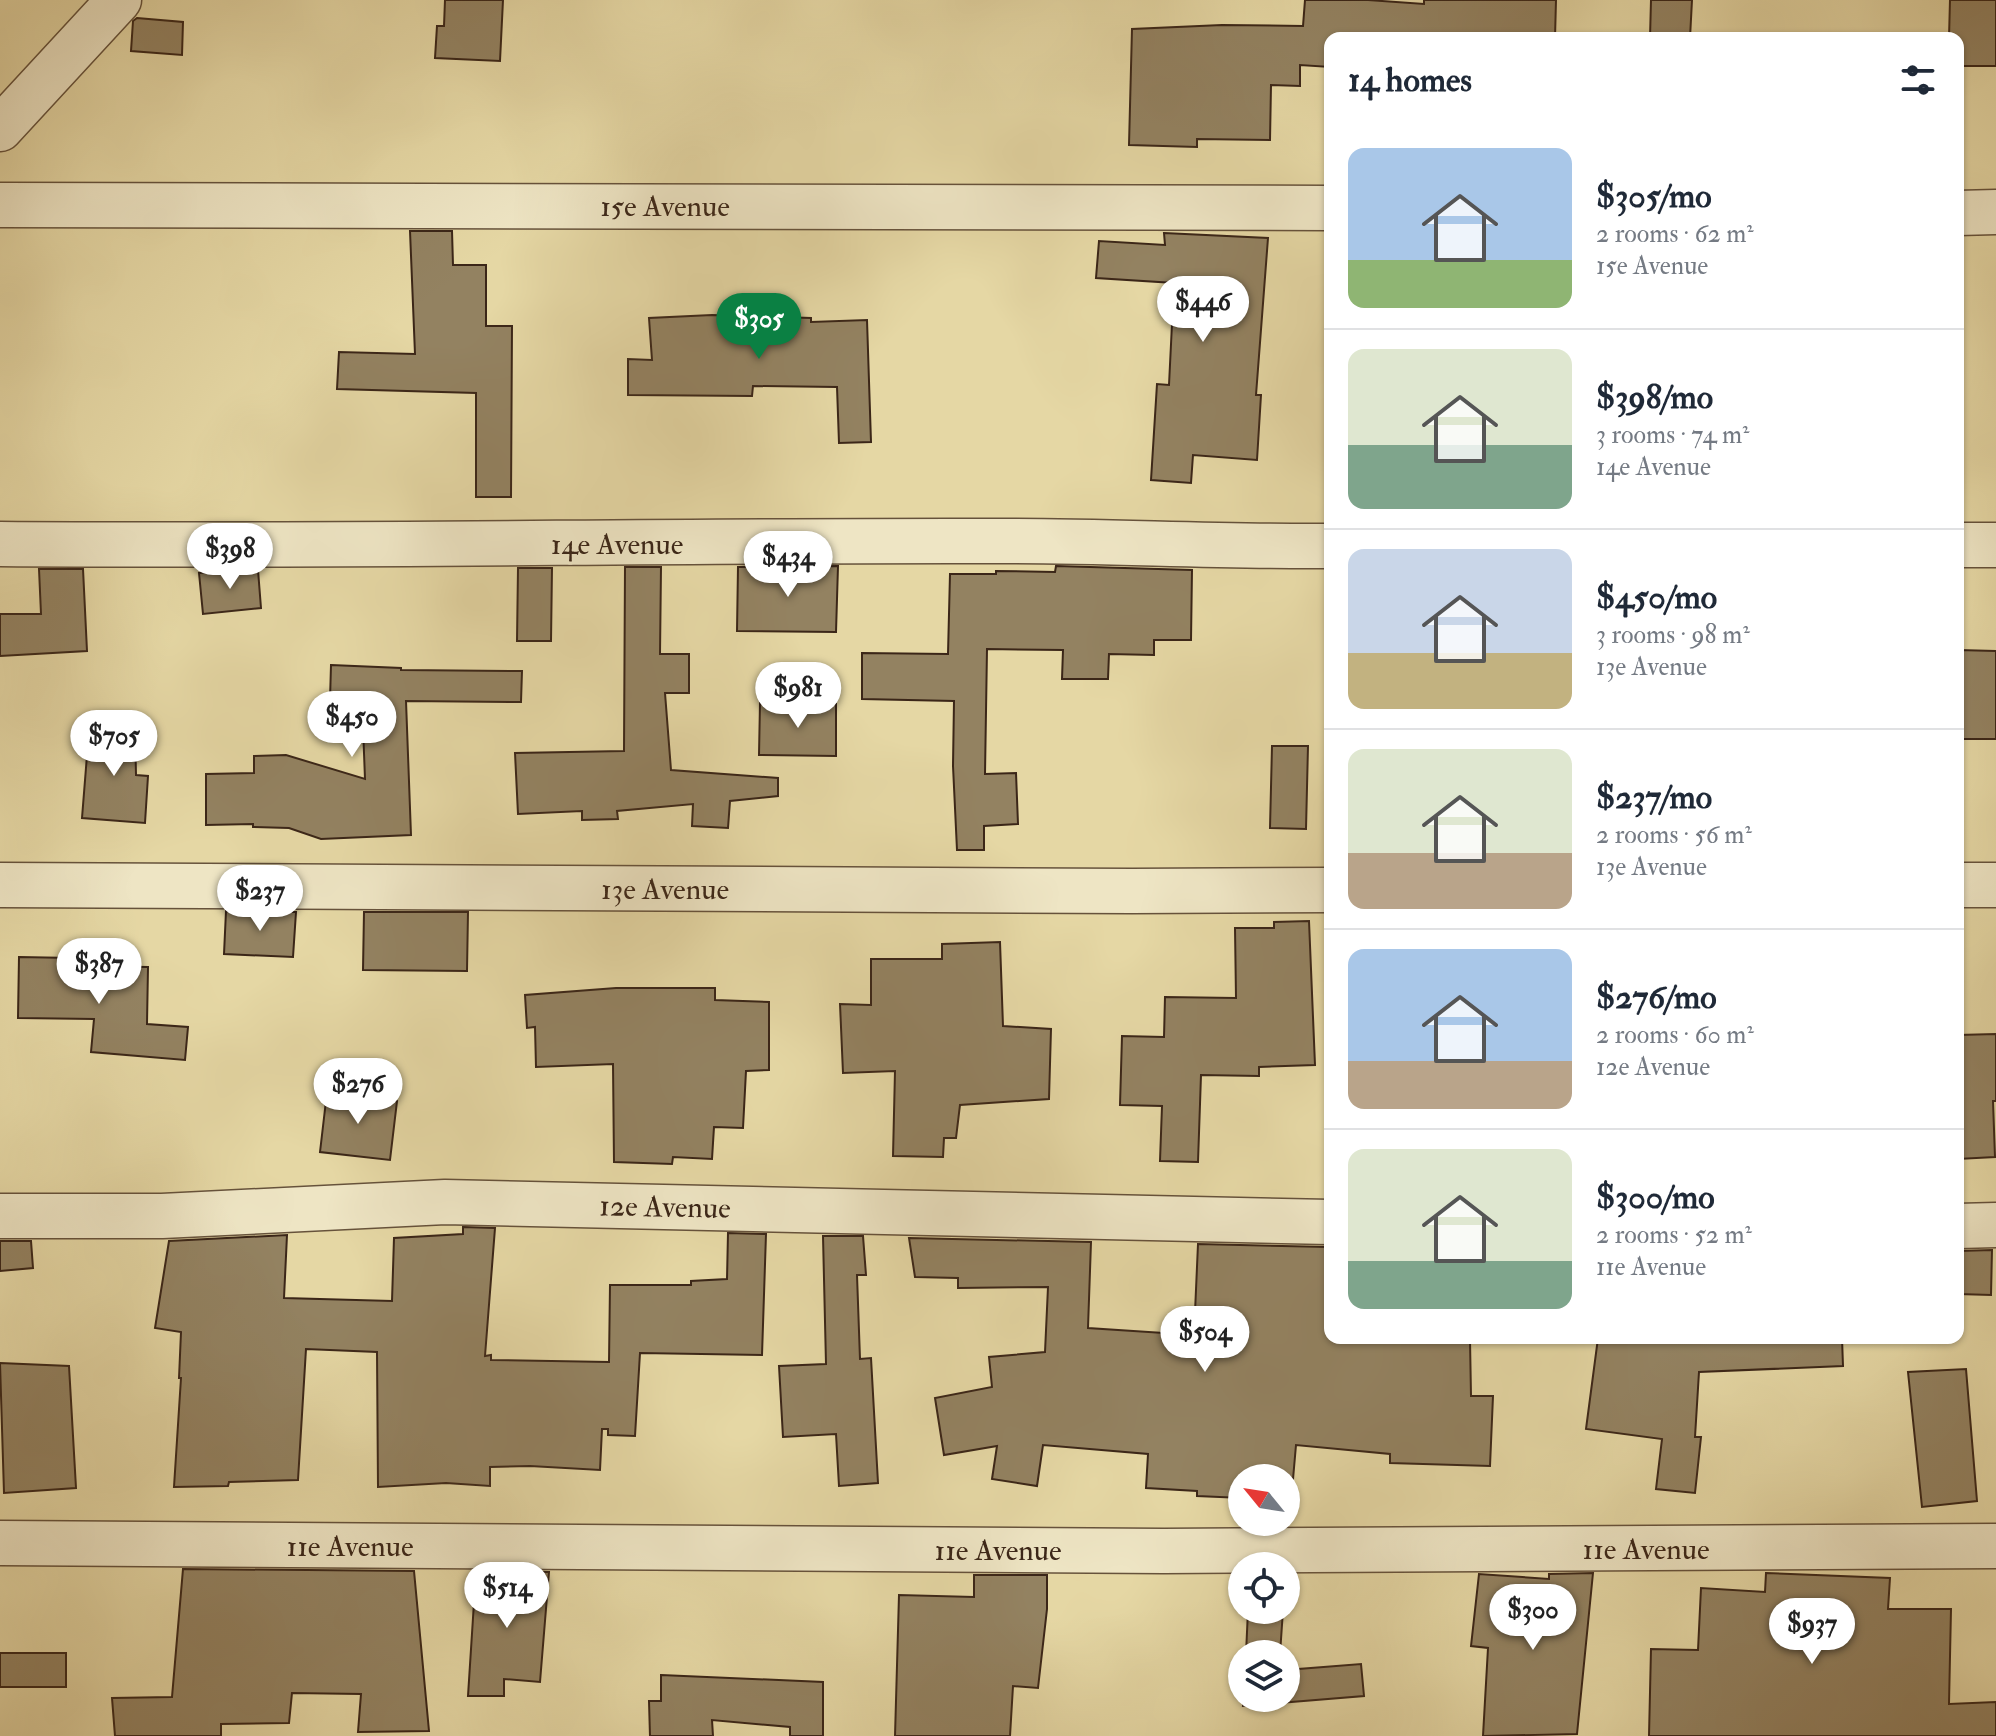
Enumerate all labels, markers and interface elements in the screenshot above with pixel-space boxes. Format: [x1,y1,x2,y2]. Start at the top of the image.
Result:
icon: filters [1896,58,1940,102]
text: 14 homes [1348,59,1472,102]
text: $305/mo [1596,175,1712,218]
icon: home [1412,180,1508,276]
street label: 15e Avenue [600,188,730,225]
text: 2 rooms · 62 m² [1596,218,1754,250]
text: 15e Avenue [1596,250,1708,282]
pin: $446 [1156,276,1250,344]
text: $446 [1175,286,1231,318]
pin: $305 [712,293,806,361]
text: $305 [734,303,784,335]
text: $398/mo [1596,376,1713,419]
icon: home [1412,381,1508,477]
text: 3 rooms · 74 m² [1596,419,1749,451]
text: 14e Avenue [1596,451,1711,483]
pin: $398 [183,523,277,591]
street label: 14e Avenue [551,526,683,563]
pin: $434 [741,531,835,599]
text: $398 [205,533,255,565]
text: $434 [762,541,814,573]
text: $450/mo [1596,576,1717,619]
icon: home [1412,581,1508,677]
text: 3 rooms · 98 m² [1596,619,1750,651]
text: 13e Avenue [1596,651,1707,683]
pin: $981 [751,662,845,730]
text: $981 [773,672,823,704]
pin: $450 [305,691,399,759]
text: $450 [325,701,379,733]
pin: $705 [67,710,161,778]
text: $705 [88,720,140,752]
text: $237/mo [1596,776,1712,819]
icon: home [1412,781,1508,877]
text: 2 rooms · 56 m² [1596,819,1752,851]
text: 13e Avenue [1596,851,1707,883]
pin: $237 [213,865,307,933]
street label: 13e Avenue [601,871,729,908]
text: $237 [235,875,285,907]
pin: $387 [52,938,146,1006]
text: $387 [75,948,123,980]
text: $276/mo [1596,976,1717,1019]
icon: home [1412,981,1508,1077]
text: 2 rooms · 60 m² [1596,1019,1754,1051]
text: 12e Avenue [1596,1051,1710,1083]
pin: $276 [311,1058,405,1126]
text: $276 [332,1068,384,1100]
text: $300/mo [1596,1176,1715,1219]
icon: home [1412,1181,1508,1277]
street label: 12e Avenue [599,1187,731,1227]
text: 2 rooms · 52 m² [1596,1219,1752,1251]
text: 11e Avenue [1596,1251,1706,1283]
pin: $504 [1158,1306,1252,1374]
text: $504 [1178,1316,1232,1348]
north arrow [1228,1464,1300,1536]
map controls [1228,1464,1300,1712]
street label: 11e Avenue [286,1528,414,1565]
street label: 11e Avenue [1582,1531,1710,1568]
street label: 11e Avenue [934,1532,1062,1569]
button: locate [1228,1552,1300,1624]
pin: $514 [460,1562,554,1630]
text: $514 [482,1572,532,1604]
pin: $300 [1486,1584,1580,1652]
text: $300 [1507,1594,1559,1626]
pin: $937 [1765,1598,1859,1666]
text: $937 [1787,1608,1837,1640]
button: layers [1228,1640,1300,1712]

